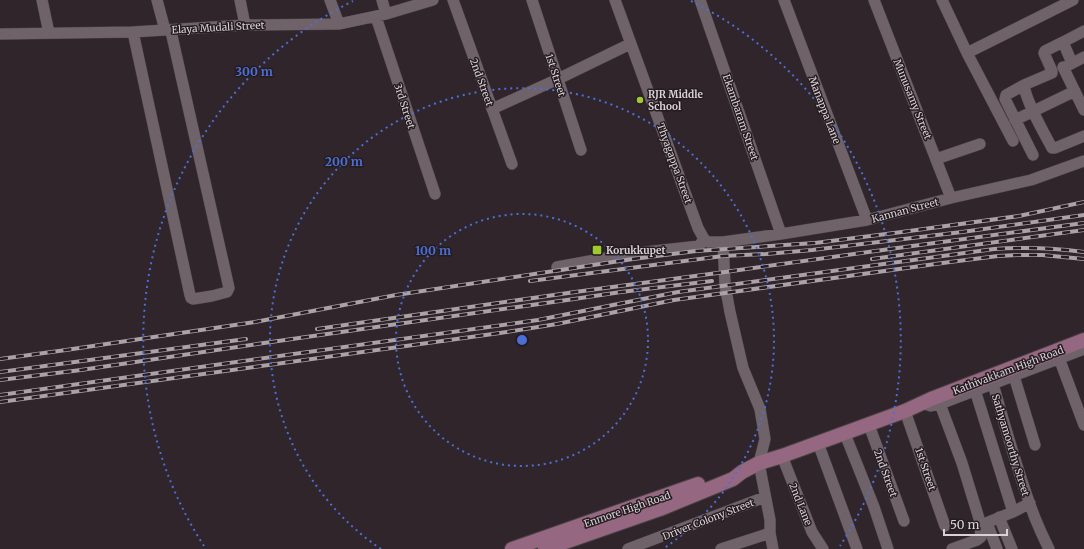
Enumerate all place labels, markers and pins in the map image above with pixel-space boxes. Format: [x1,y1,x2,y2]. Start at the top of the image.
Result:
place label: RJR Middle School [648,88,703,113]
marker: RJR Middle School [635,95,645,105]
marker: Korukkupet [591,244,603,256]
place label: Korukkupet [606,244,665,257]
centre of rings [515,333,529,347]

